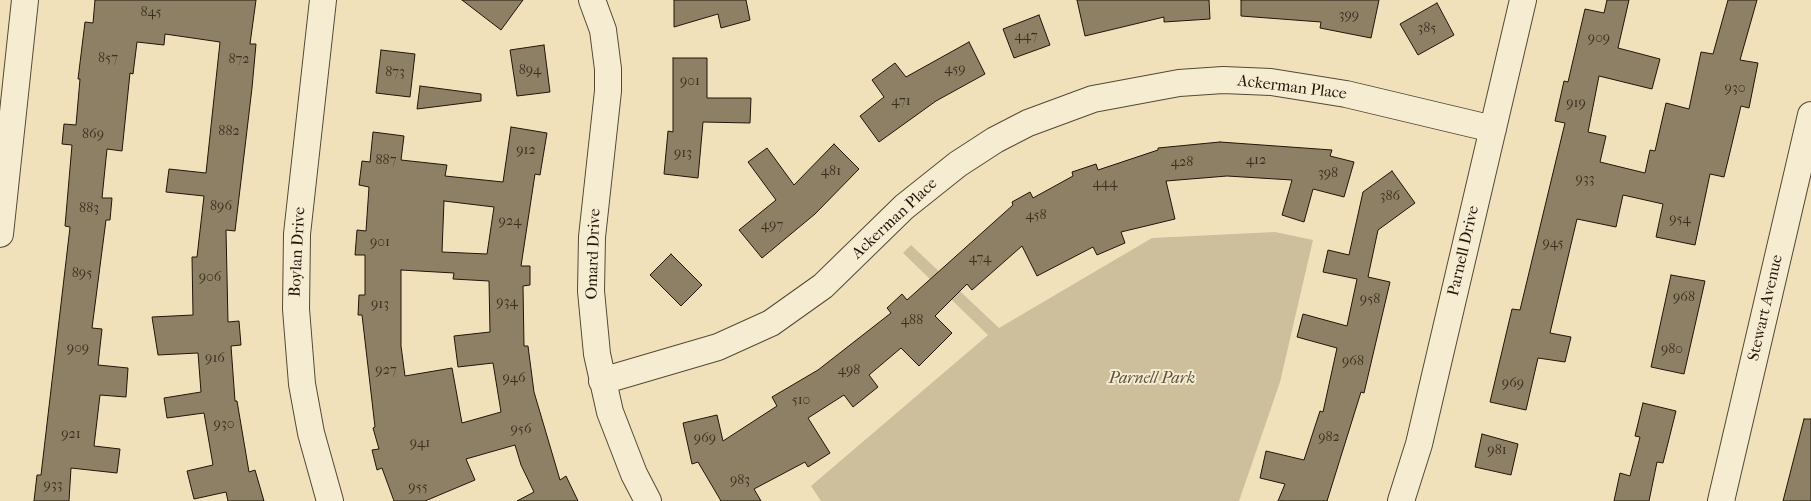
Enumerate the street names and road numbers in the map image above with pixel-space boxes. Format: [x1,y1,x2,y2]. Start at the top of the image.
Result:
street label: Ackerman Place [1236,72,1348,104]
street label: Ackerman Place [848,174,942,264]
street label: Parnell Drive [1444,204,1484,298]
street label: Boylan Drive [286,207,310,297]
street label: Omard Drive [583,208,605,300]
street label: Stewart Avenue [1744,253,1788,363]

